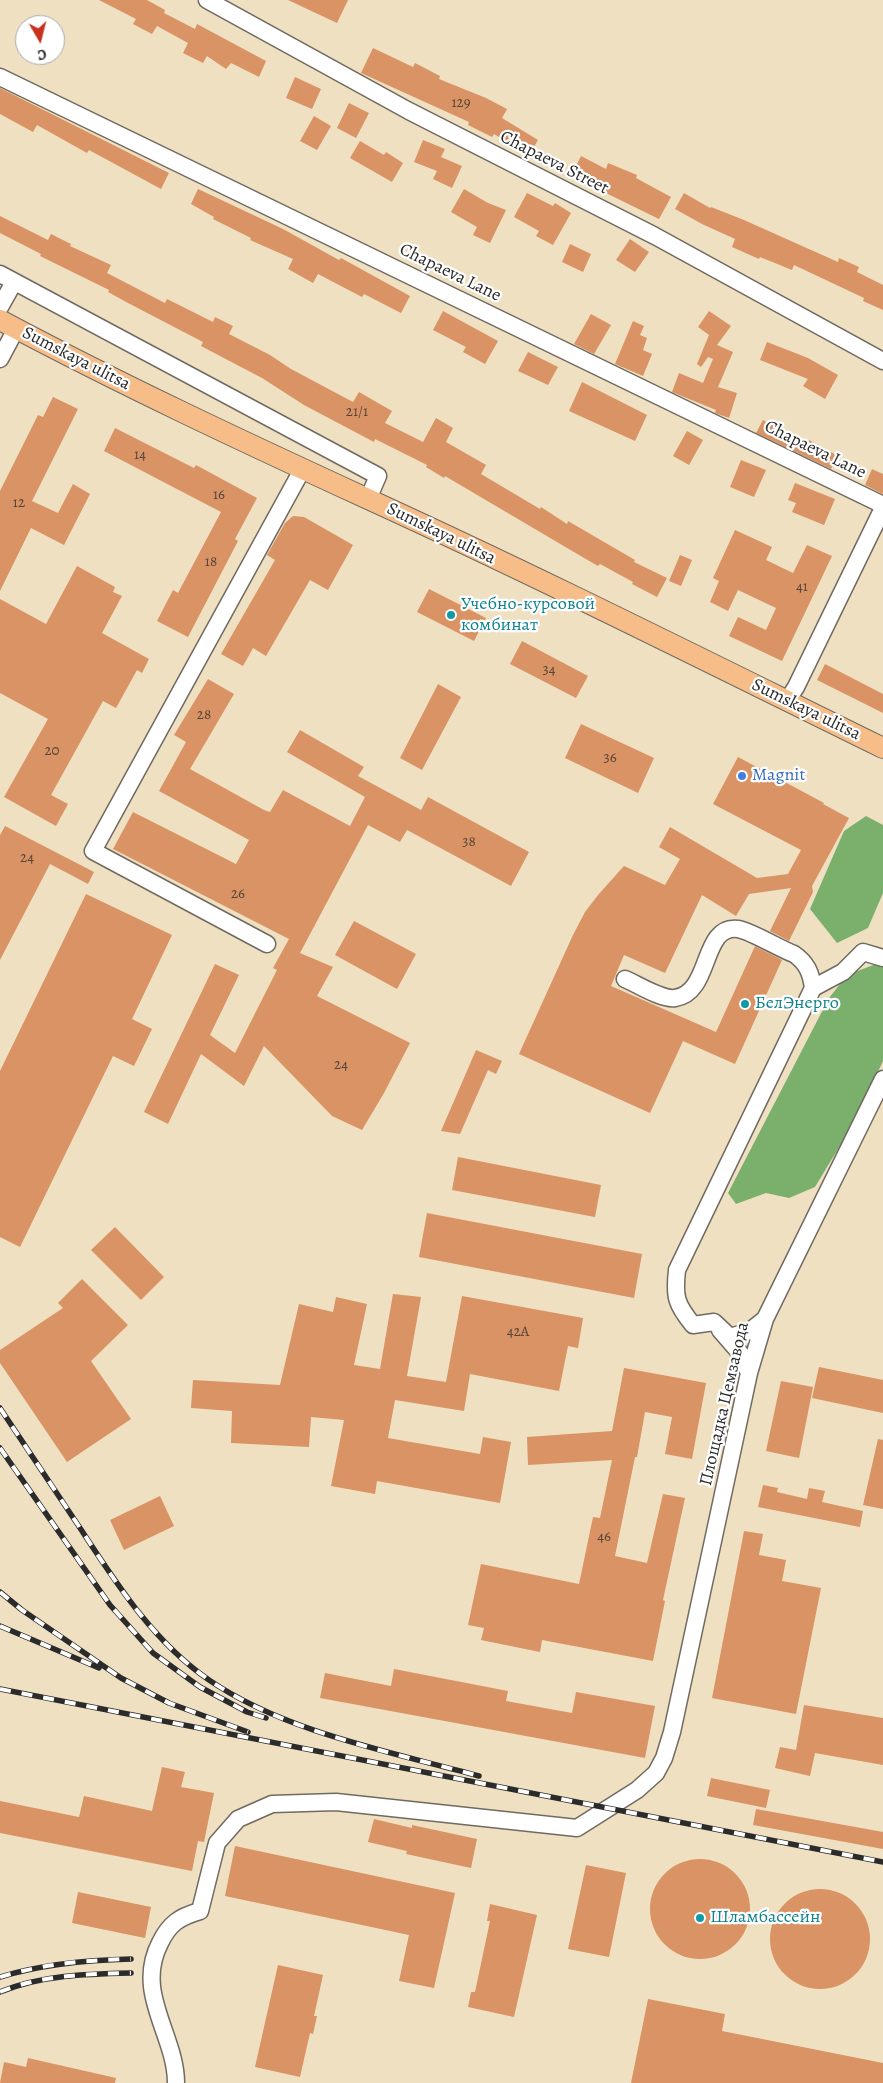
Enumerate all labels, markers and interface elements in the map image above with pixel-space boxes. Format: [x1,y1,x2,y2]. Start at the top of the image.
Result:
north arrow [15,15,65,65]
text: С [36,44,48,64]
house number: 129 [451,94,471,112]
street label: Chapaeva Street [496,126,612,200]
street label: Chapaeva Lane [396,239,504,307]
street label: Sumskaya ulitsa [18,322,134,396]
house number: 21/1 [346,403,368,421]
street label: Chapaeva Lane [761,416,869,484]
house number: 14 [134,446,146,464]
house number: 16 [213,486,225,504]
house number: 12 [13,494,25,512]
street label: Sumskaya ulitsa [383,498,499,570]
house number: 18 [205,553,217,571]
house number: 41 [796,578,808,596]
place label: Учебно-курсовой комбинат [461,594,595,636]
marker: Учебно-курсовой комбинат [445,609,457,621]
house number: 34 [542,661,556,679]
street label: Sumskaya ulitsa [748,674,864,746]
house number: 28 [197,706,211,724]
house number: 20 [44,742,60,760]
house number: 36 [603,749,617,767]
place label: Magnit [752,765,805,787]
marker: Magnit [736,770,748,782]
house number: 38 [462,833,476,851]
house number: 24 [20,849,34,867]
house number: 26 [231,885,245,903]
place label: БелЭнерго [755,993,839,1015]
marker: БелЭнерго [739,998,751,1010]
house number: 24 [334,1056,348,1074]
street label: Площадка Цемзавода [696,1320,754,1488]
house number: 42А [507,1323,529,1341]
house number: 46 [597,1528,611,1546]
place label: Шламбассейн [710,1907,821,1929]
marker: Шламбассейн [694,1912,706,1924]

